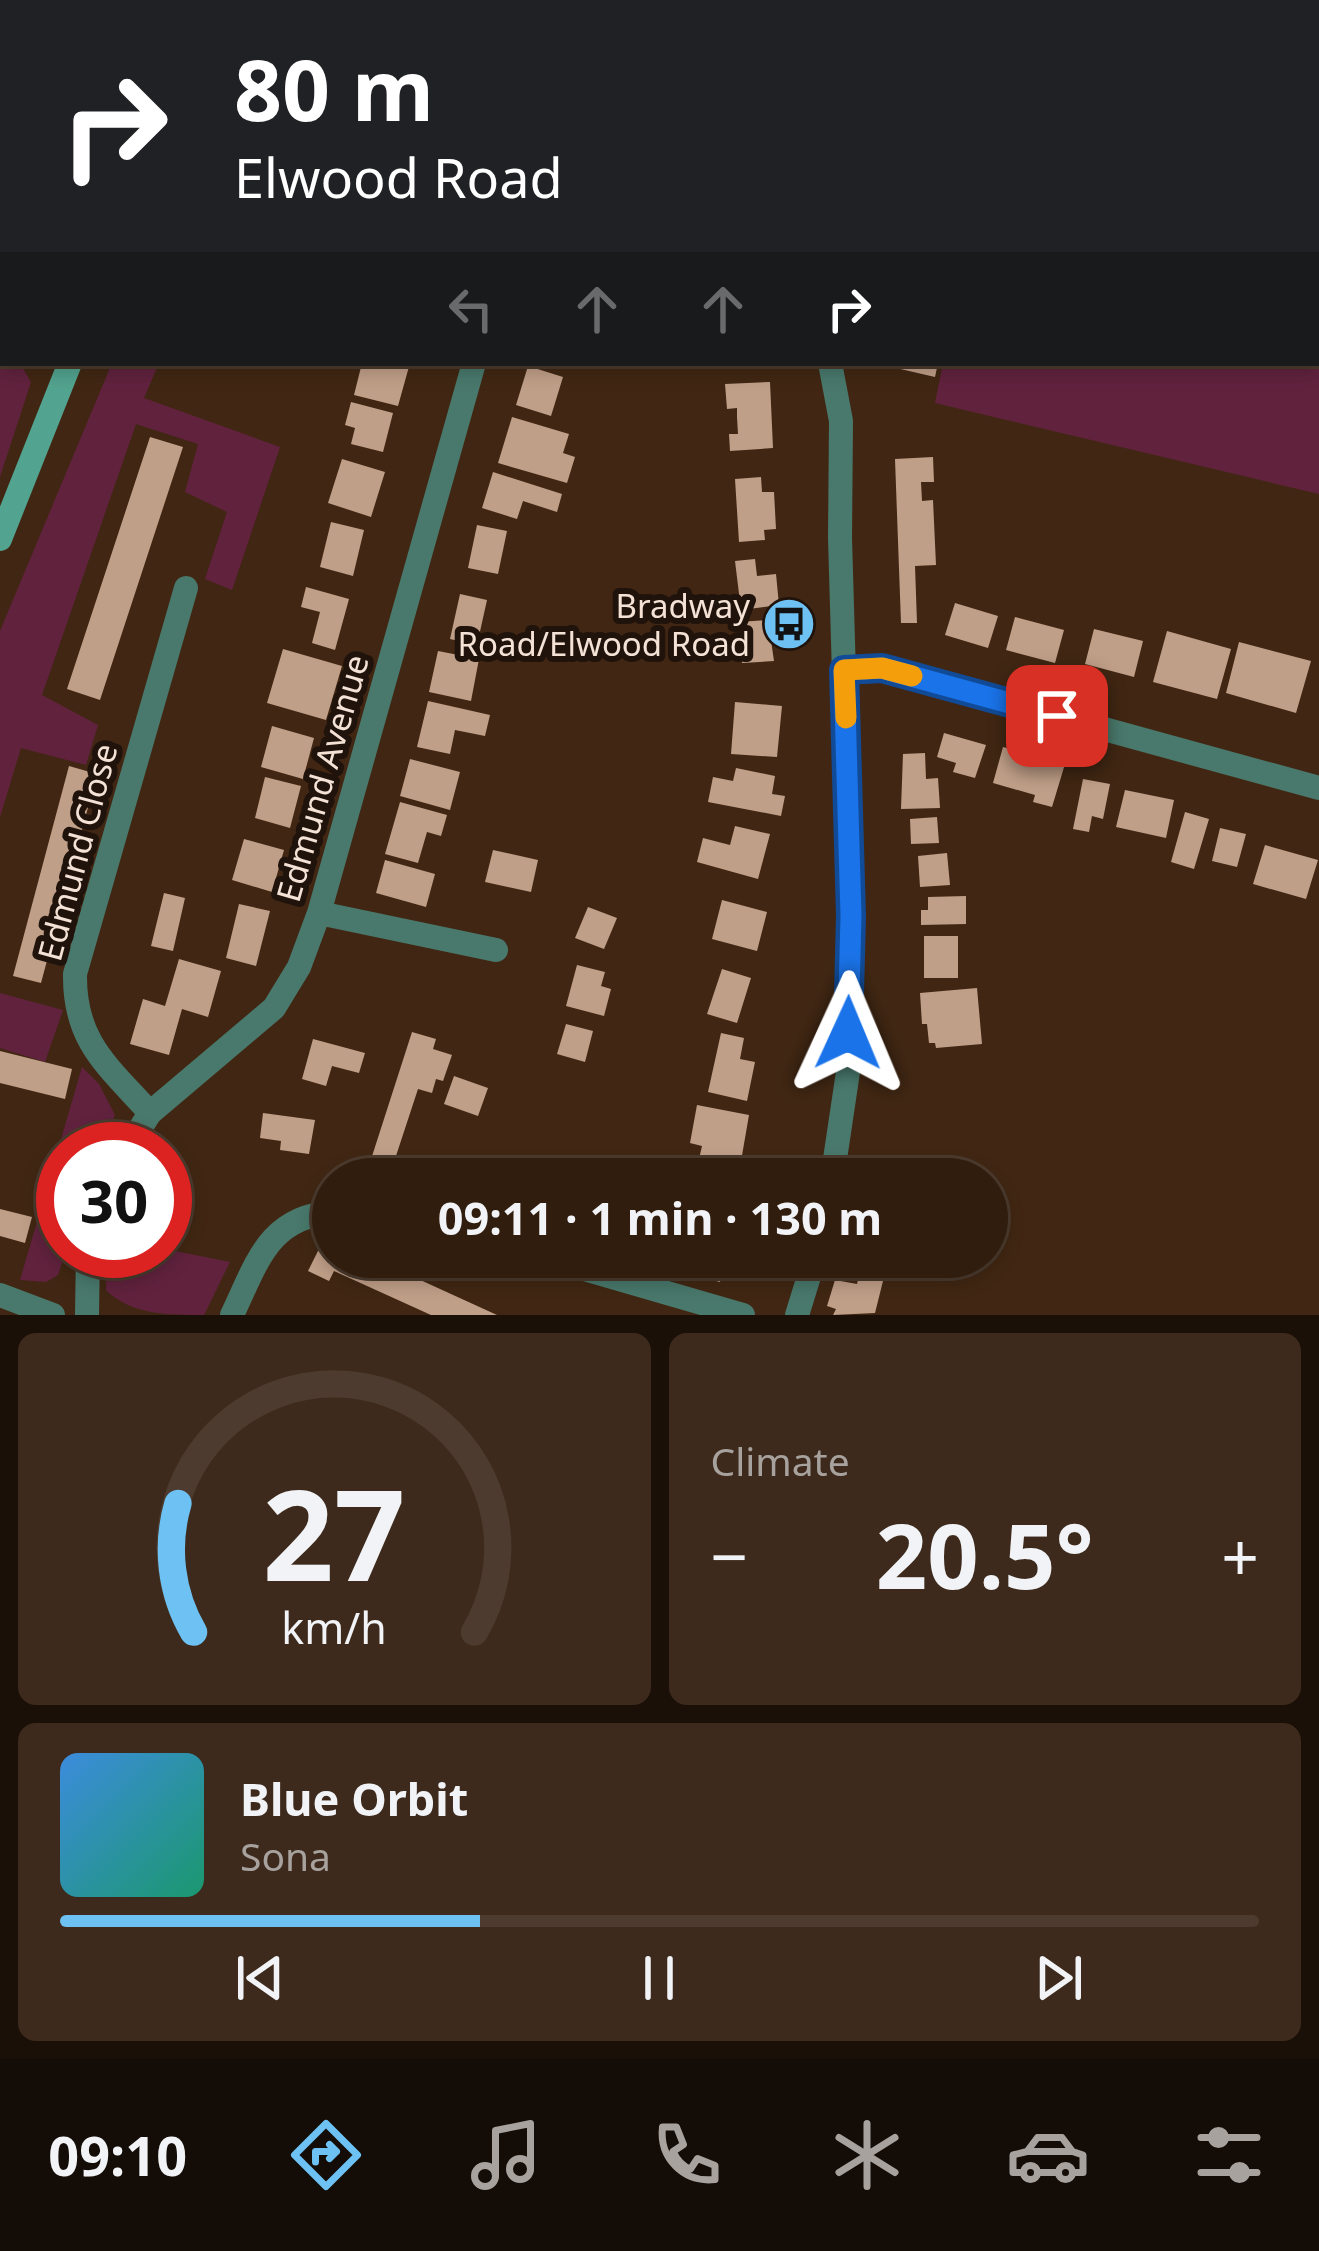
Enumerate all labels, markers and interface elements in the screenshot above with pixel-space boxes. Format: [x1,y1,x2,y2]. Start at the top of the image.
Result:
text: 80 m [234,31,434,146]
icon: right [36,48,192,204]
text: Elwood Road [234,140,563,214]
icon: left [438,276,504,342]
icon: ahead [564,276,630,342]
icon: ahead [690,276,756,342]
icon: right [816,276,882,342]
place label: Bradway Road/Elwood Road [458,583,750,666]
bus stop icon: Bradway Road/Elwood Road [761,596,817,652]
street label: Edmund Avenue [265,649,379,907]
pin [1006,665,1108,767]
icon: arrive [1024,683,1090,749]
street label: Edmund Close [26,739,128,965]
position arrow [785,970,911,1096]
speed limit sign: 30 [36,1122,192,1278]
text: 09:11 · 1 min · 130 m [438,1187,882,1248]
text: Climate [711,1434,850,1487]
text: 27 [263,1448,406,1618]
text: 20.5° [876,1493,1094,1615]
text: − [711,1510,748,1600]
text: + [1221,1510,1259,1600]
text: km/h [282,1598,387,1657]
text: Blue Orbit [240,1768,468,1829]
text: Sona [240,1829,331,1882]
icon: previous [227,1945,293,2011]
icon: pause [626,1945,692,2011]
icon: next [1026,1945,1092,2011]
icon: directions [284,2113,368,2197]
icon: music [464,2113,548,2197]
icon: phone [645,2113,729,2197]
icon: climate [825,2113,909,2197]
icon: car [1006,2113,1090,2197]
icon: filters [1187,2113,1271,2197]
text: 09:10 [48,2118,187,2192]

